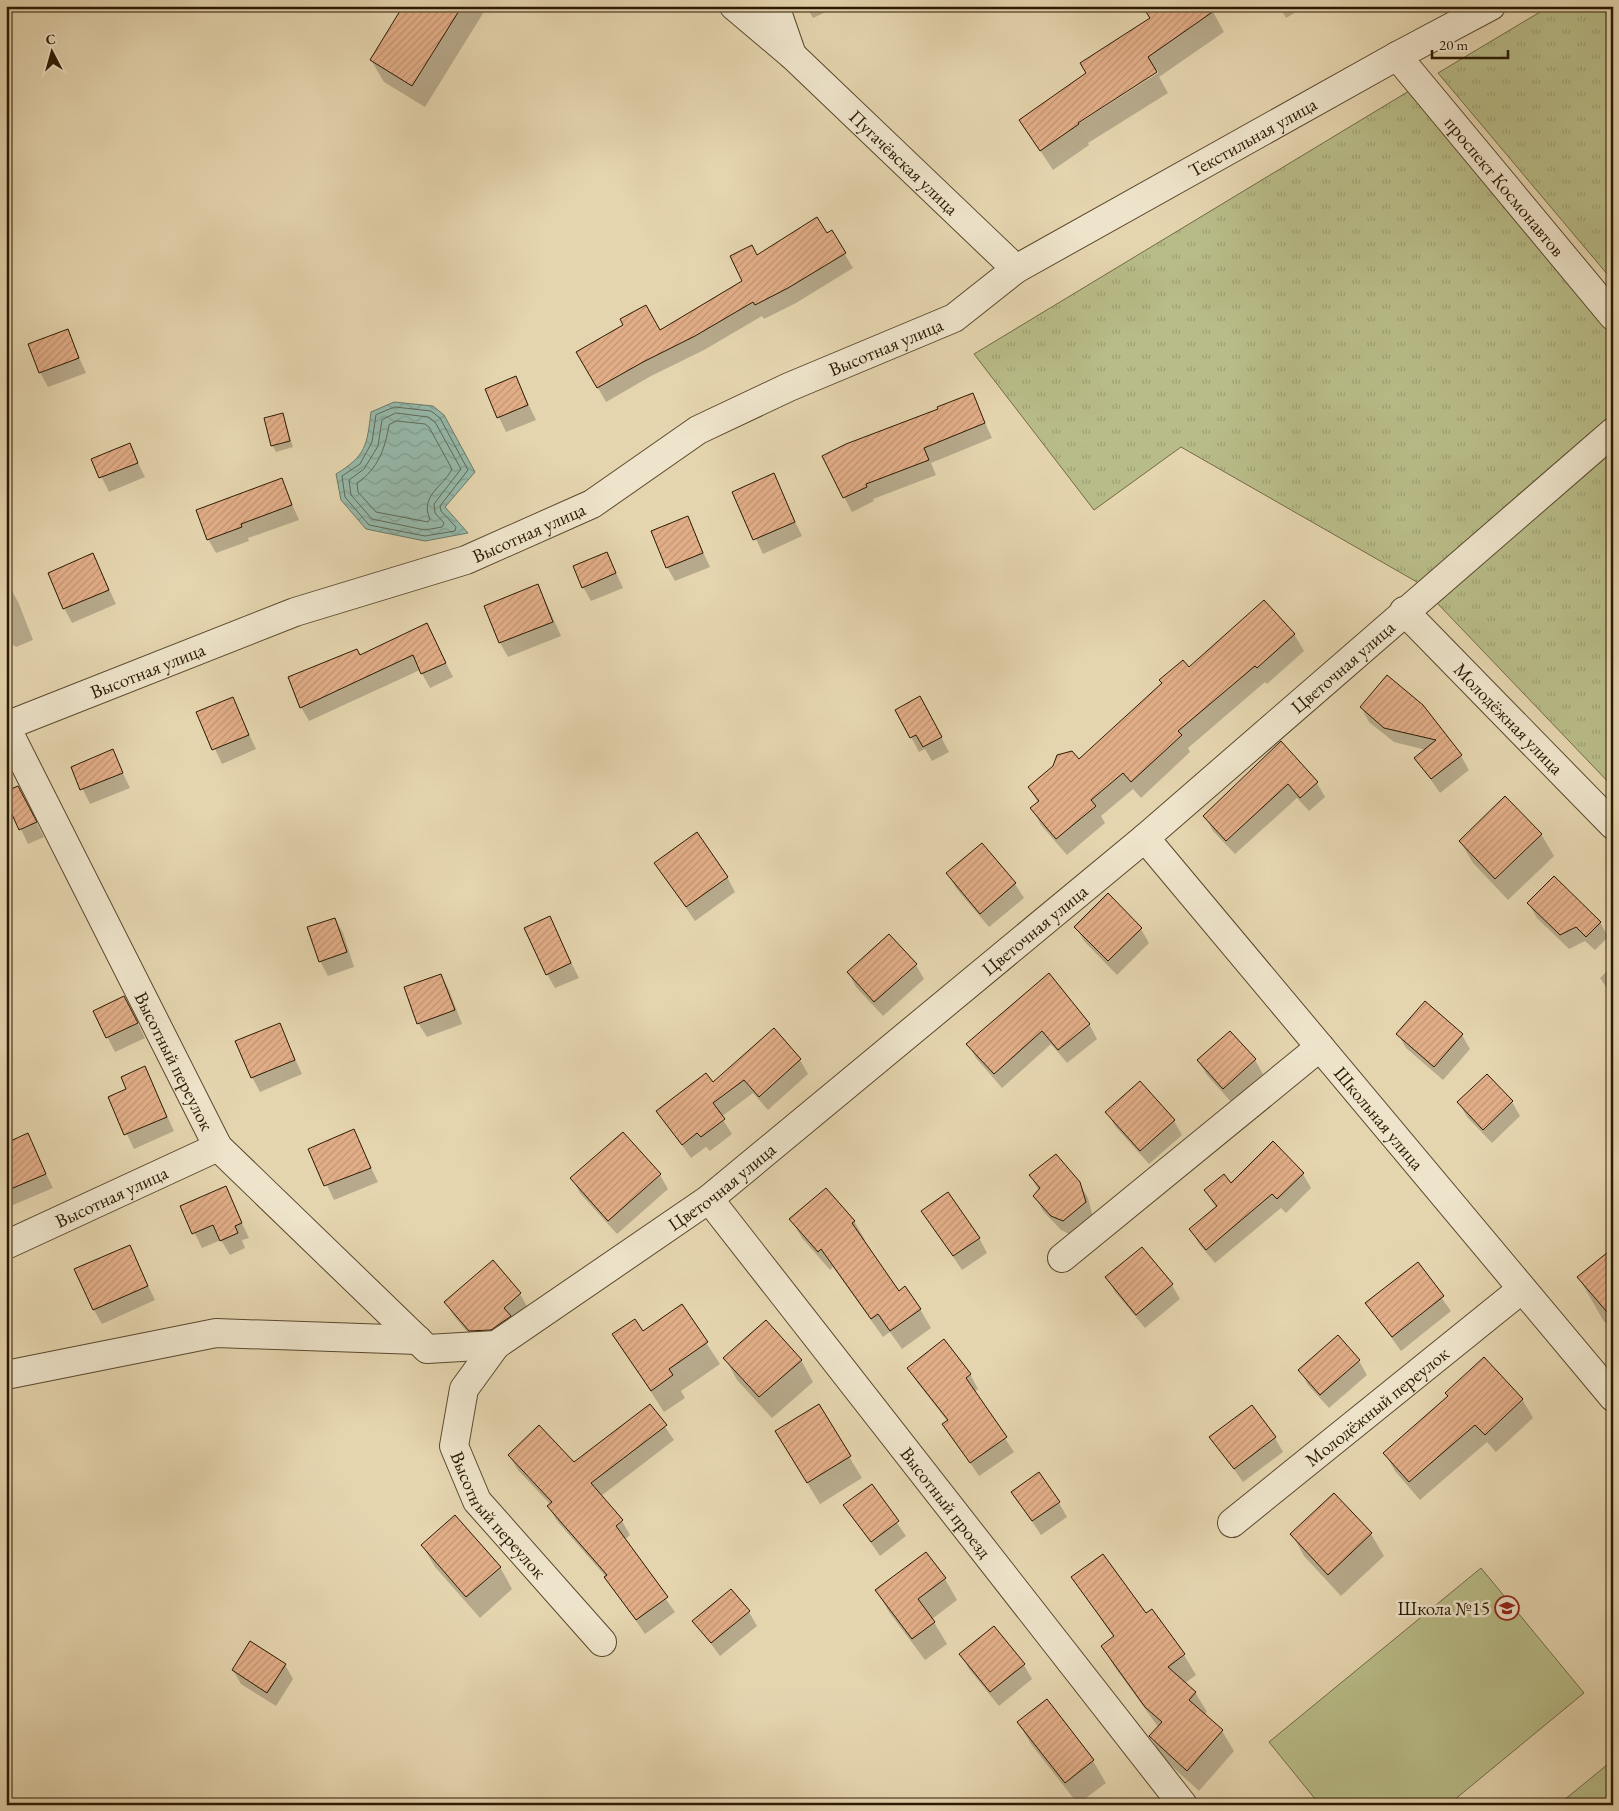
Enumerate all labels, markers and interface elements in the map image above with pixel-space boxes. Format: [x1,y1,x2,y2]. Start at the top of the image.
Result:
north arrow [28,28,78,78]
scale bar [1432,28,1508,60]
text: С [45,30,57,49]
text: 20 m [1439,35,1468,54]
street label: Текстильная улица [1184,91,1321,183]
street label: Пугачёвская улица [844,104,965,221]
street label: проспект Космонавтов [1439,111,1571,261]
street label: Высотная улица [825,311,947,382]
street label: Высотная улица [468,496,590,568]
street label: Цветочная улица [1285,614,1400,719]
street label: Высотная улица [86,636,209,704]
street label: Молодёжная улица [1448,657,1569,780]
street label: Цветочная улица [976,878,1093,981]
street label: Высотный переулок [129,987,220,1135]
street label: Школьная улица [1329,1061,1430,1175]
street label: Цветочная улица [663,1136,781,1236]
street label: Высотная улица [51,1159,172,1233]
street label: Молодёжный переулок [1300,1341,1454,1472]
street label: Высотный проезд [895,1442,998,1563]
street label: Высотный переулок [445,1447,552,1584]
school or university icon: Школа №15 [1494,1595,1520,1621]
place label: Школа №15 [1397,1596,1490,1621]

